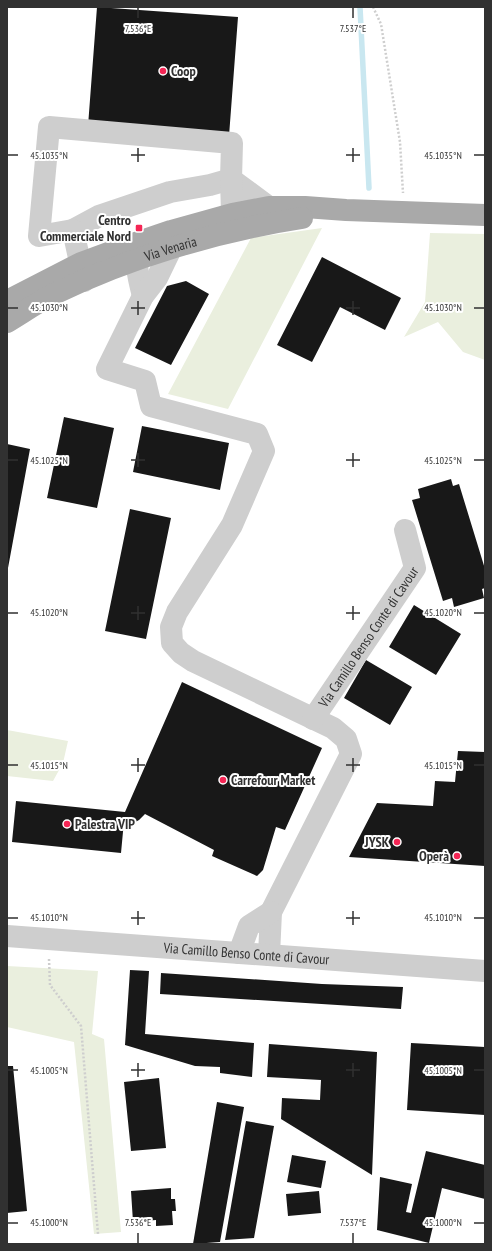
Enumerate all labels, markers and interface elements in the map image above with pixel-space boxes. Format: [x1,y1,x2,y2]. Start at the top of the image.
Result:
text: 7.536°E [125,22,151,35]
text: 7.537°E [340,22,366,35]
place label: Coop [171,62,196,80]
marker: Coop [158,66,168,76]
text: 45.1035°N [30,149,68,162]
text: 45.1035°N [424,149,462,162]
place label: Centro Commerciale Nord [40,211,131,245]
marker: Centro Commerciale Nord [134,223,144,233]
street label: Via Venaria [141,232,199,266]
text: 45.1030°N [30,301,68,314]
text: 45.1030°N [424,301,462,314]
text: 45.1025°N [30,454,68,467]
text: 45.1025°N [424,454,462,467]
street label: Via Camillo Benso Conte di Cavour [314,563,422,712]
text: 45.1020°N [30,606,68,619]
text: 45.1020°N [424,606,462,619]
text: 45.1015°N [30,759,68,772]
text: 45.1015°N [424,759,462,772]
place label: Carrefour Market [231,771,315,789]
marker: Carrefour Market [218,775,228,785]
place label: Palestra VIP [75,815,135,833]
marker: Palestra VIP [62,819,72,829]
place label: JYSK [364,833,390,851]
marker: JYSK [392,837,402,847]
place label: Operà [419,847,449,865]
marker: Operà [452,851,462,861]
text: 45.1010°N [30,911,68,924]
text: 45.1010°N [424,911,462,924]
street label: Via Camillo Benso Conte di Cavour [162,938,330,969]
text: 45.1005°N [30,1064,68,1077]
text: 45.1005°N [424,1064,462,1077]
text: 45.1000°N [30,1216,68,1229]
text: 7.536°E [125,1216,151,1229]
text: 7.537°E [340,1216,366,1229]
text: 45.1000°N [424,1216,462,1229]

